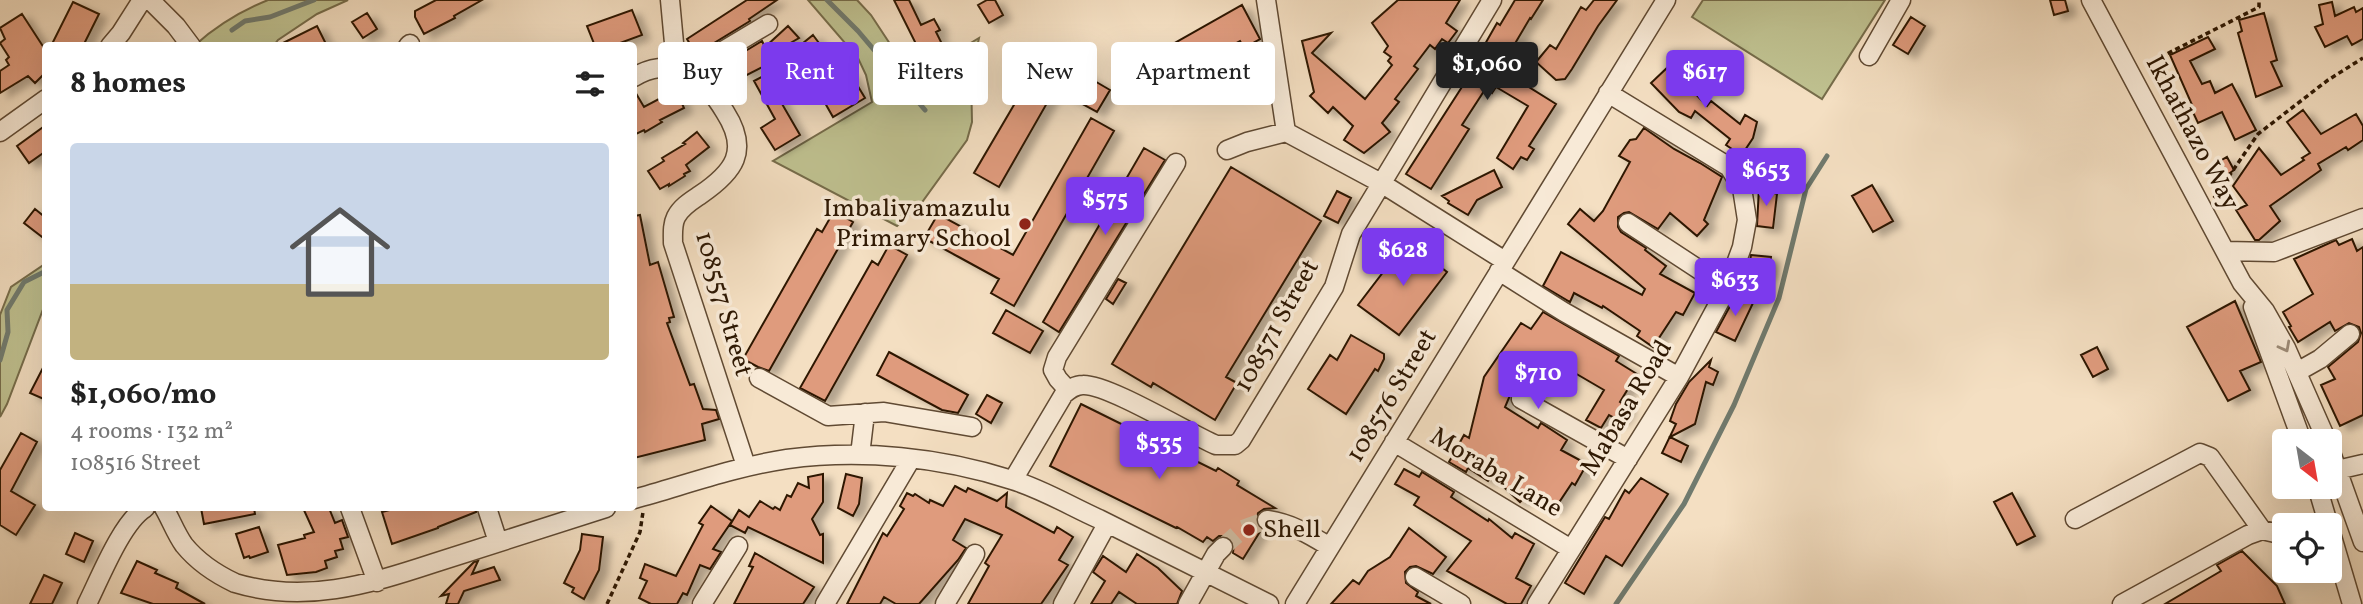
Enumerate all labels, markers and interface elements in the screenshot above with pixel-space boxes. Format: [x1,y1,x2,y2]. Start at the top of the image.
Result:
chip: Buy [658,42,747,105]
chip: Rent [761,42,859,105]
chip: Filters [873,42,988,105]
chip: New [1002,42,1097,105]
chip: Apartment [1111,42,1275,105]
pin: $1,060 [1430,42,1544,102]
text: $1,060 [1452,49,1522,81]
street label: Ikhathazo Way [2136,49,2248,217]
pin: $617 [1664,50,1746,110]
text: $617 [1682,57,1728,89]
text: 8 homes [70,63,186,105]
icon: filters [571,65,609,103]
pin: $653 [1725,148,1807,208]
text: $653 [1742,155,1790,187]
pin: $575 [1064,177,1146,237]
text: $575 [1082,184,1128,216]
icon: home [277,189,403,315]
place label: Imbaliyamazulu Primary School [823,191,1011,257]
marker: Imbaliyamazulu Primary School [1017,216,1033,232]
street label: 108557 Street [685,227,761,381]
pin: $628 [1362,229,1444,288]
text: $628 [1378,235,1428,267]
street label: 108571 Street [1226,253,1328,399]
pin: $633 [1694,258,1776,318]
text: $633 [1711,265,1759,297]
street label: 108576 Street [1338,322,1446,470]
street label: Mabasa Road [1572,333,1682,483]
one-way arrow [2277,340,2290,352]
pin: $710 [1497,352,1579,411]
text: $710 [1514,358,1562,390]
text: $1,060/mo [70,374,217,416]
text: 4 rooms · 132 m² [70,416,233,448]
street label: Moraba Lane [1423,419,1569,527]
pin: $535 [1118,421,1200,481]
text: $535 [1136,428,1182,460]
north arrow [2272,429,2342,499]
map controls [2272,429,2342,583]
text: 108516 Street [70,448,201,480]
place label: Shell [1263,512,1321,548]
button: locate [2272,513,2342,583]
marker: Shell [1241,522,1257,538]

